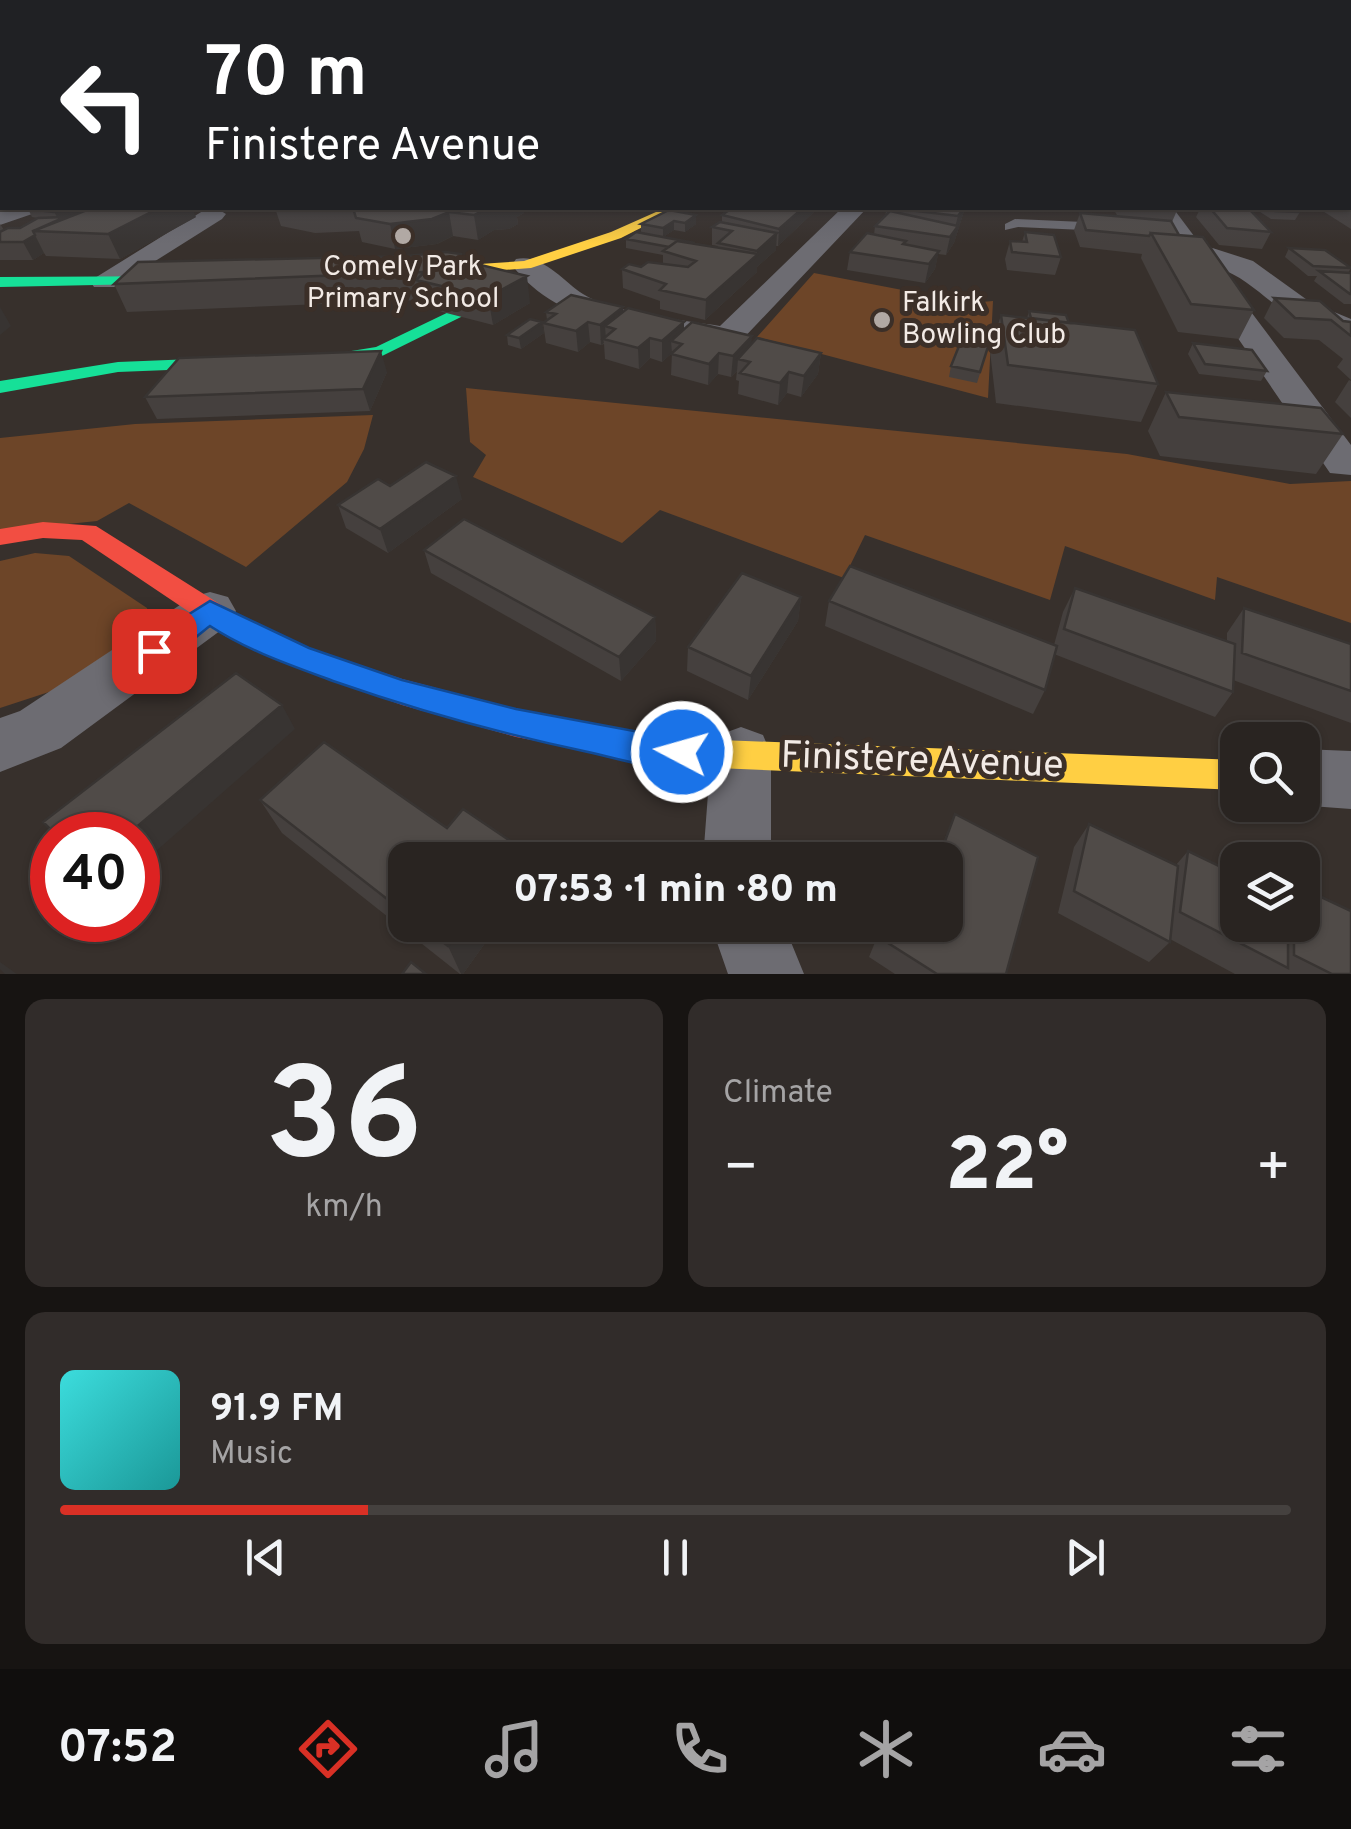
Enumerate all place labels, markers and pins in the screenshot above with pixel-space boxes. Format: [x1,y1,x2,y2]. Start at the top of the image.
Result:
marker: Comely Park Primary School [392,225,414,247]
place label: Comely Park Primary School [307,250,499,318]
place label: Falkirk Bowling Club [902,286,1066,354]
marker: Falkirk Bowling Club [871,309,893,331]
pin [112,609,197,694]

